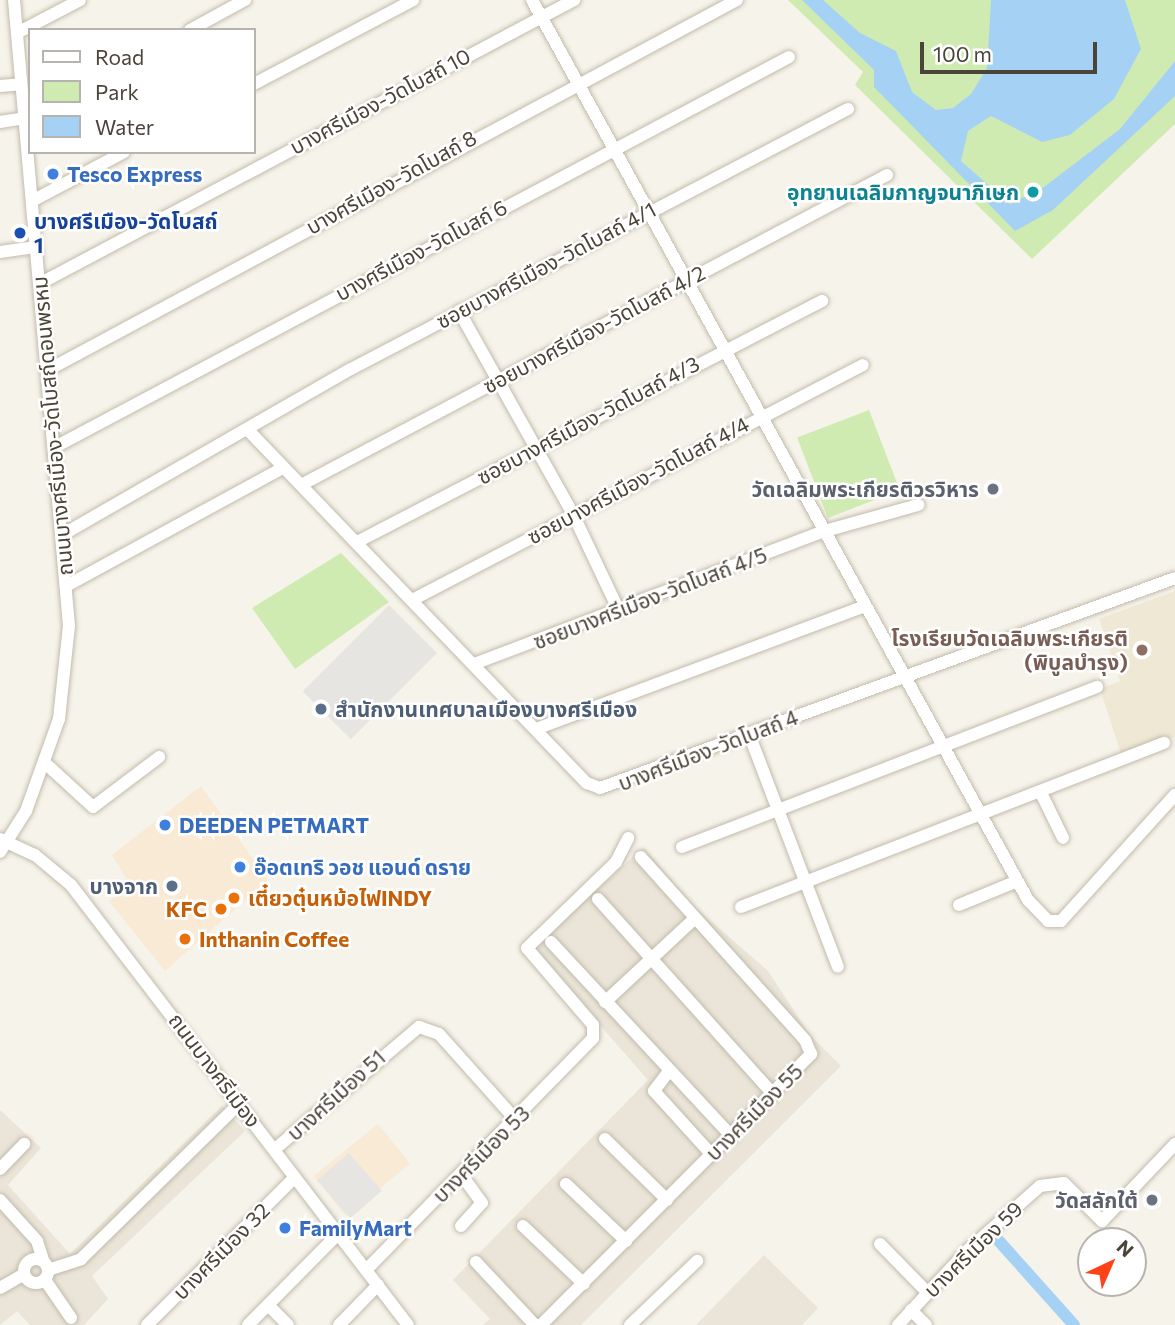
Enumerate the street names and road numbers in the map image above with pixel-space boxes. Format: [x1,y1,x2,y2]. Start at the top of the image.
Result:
street label: บางศรีเมือง-วัดโบสถ์ 10 [285,43,475,159]
street label: บางศรีเมือง-วัดโบสถ์ 8 [301,125,481,239]
street label: บางศรีเมือง-วัดโบสถ์ 6 [331,194,511,306]
street label: ซอยบางศรีเมือง-วัดโบสถ์ 4/1 [432,196,660,334]
street label: ซอยบางศรีเมือง-วัดโบสถ์ 4/2 [479,260,709,398]
street label: ถนนบางศรีเมือง-วัดโบสถ์ดอนพรหม [26,275,78,577]
street label: ซอยบางศรีเมือง-วัดโบสถ์ 4/3 [473,351,703,489]
street label: ซอยบางศรีเมือง-วัดโบสถ์ 4/4 [523,411,753,549]
street label: ซอยบางศรีเมือง-วัดโบสถ์ 4/5 [530,542,770,654]
street label: บางศรีเมือง-วัดโบสถ์ 4 [614,704,802,796]
street label: ถนนบางศรีเมือง [164,1008,266,1132]
street label: บางศรีเมือง 51 [282,1044,390,1146]
street label: บางศรีเมือง 55 [700,1058,808,1166]
street label: บางศรีเมือง 53 [427,1100,535,1208]
street label: บางศรีเมือง 59 [919,1196,1027,1302]
street label: บางศรีเมือง 32 [168,1198,274,1304]

